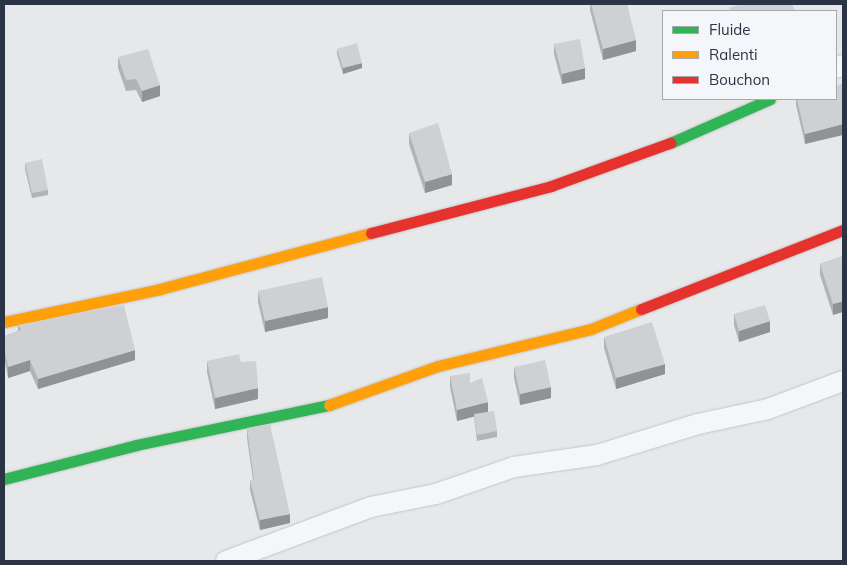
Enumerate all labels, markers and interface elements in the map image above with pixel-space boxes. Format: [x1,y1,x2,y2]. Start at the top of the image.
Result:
legend [662,10,837,100]
text: Fluide [709,20,750,39]
text: Ralenti [709,45,758,64]
text: Bouchon [709,70,770,89]

